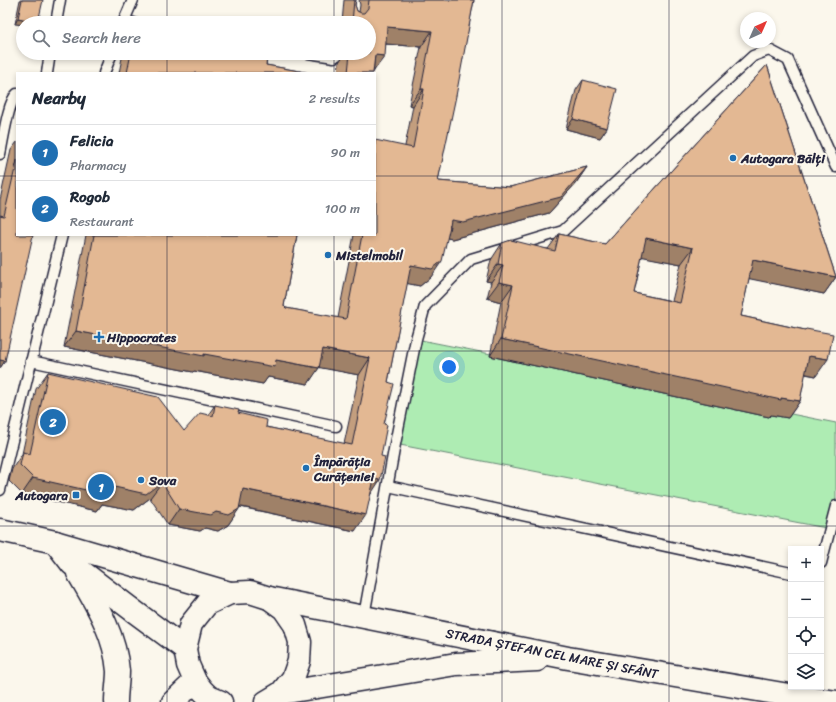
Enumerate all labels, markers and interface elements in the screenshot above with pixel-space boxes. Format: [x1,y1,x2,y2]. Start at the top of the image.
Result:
north arrow [740,12,776,48]
search box [16,16,376,60]
text: Search here [62,25,141,51]
icon: search [30,27,52,49]
text: Nearby [32,83,86,113]
text: 2 results [309,87,360,110]
text: Felicia [70,128,113,154]
text: 1 [42,141,48,164]
text: 90 m [330,141,360,164]
place label: Autogara Bălți [740,147,826,170]
marker: Autogara Bălți [728,153,738,163]
text: Pharmacy [70,154,126,177]
text: Rogob [70,184,110,210]
text: 2 [41,197,49,220]
text: 100 m [325,197,360,220]
text: Restaurant [70,210,134,233]
place label: Mistelmobil [335,244,404,267]
marker: Mistelmobil [323,250,333,260]
place label: Hippocrates [106,326,177,349]
marker: Hippocrates [94,332,104,342]
your location [439,357,459,377]
pin: 2 [40,407,66,437]
place label: Împărăția Curățeniei [313,450,376,488]
marker: Împărăția Curățeniei [301,463,311,473]
place label: Sova [148,469,177,492]
pin: 1 [88,472,114,502]
marker: Sova [136,475,146,485]
place label: Autogara [14,484,68,507]
marker: Autogara [71,490,81,500]
map controls [788,546,824,690]
button: + [788,546,824,582]
button: − [788,582,824,618]
button: locate [788,618,824,654]
street label: STRADA ȘTEFAN CEL MARE ȘI SFÂNT [444,622,662,686]
button: layers [788,654,824,690]

